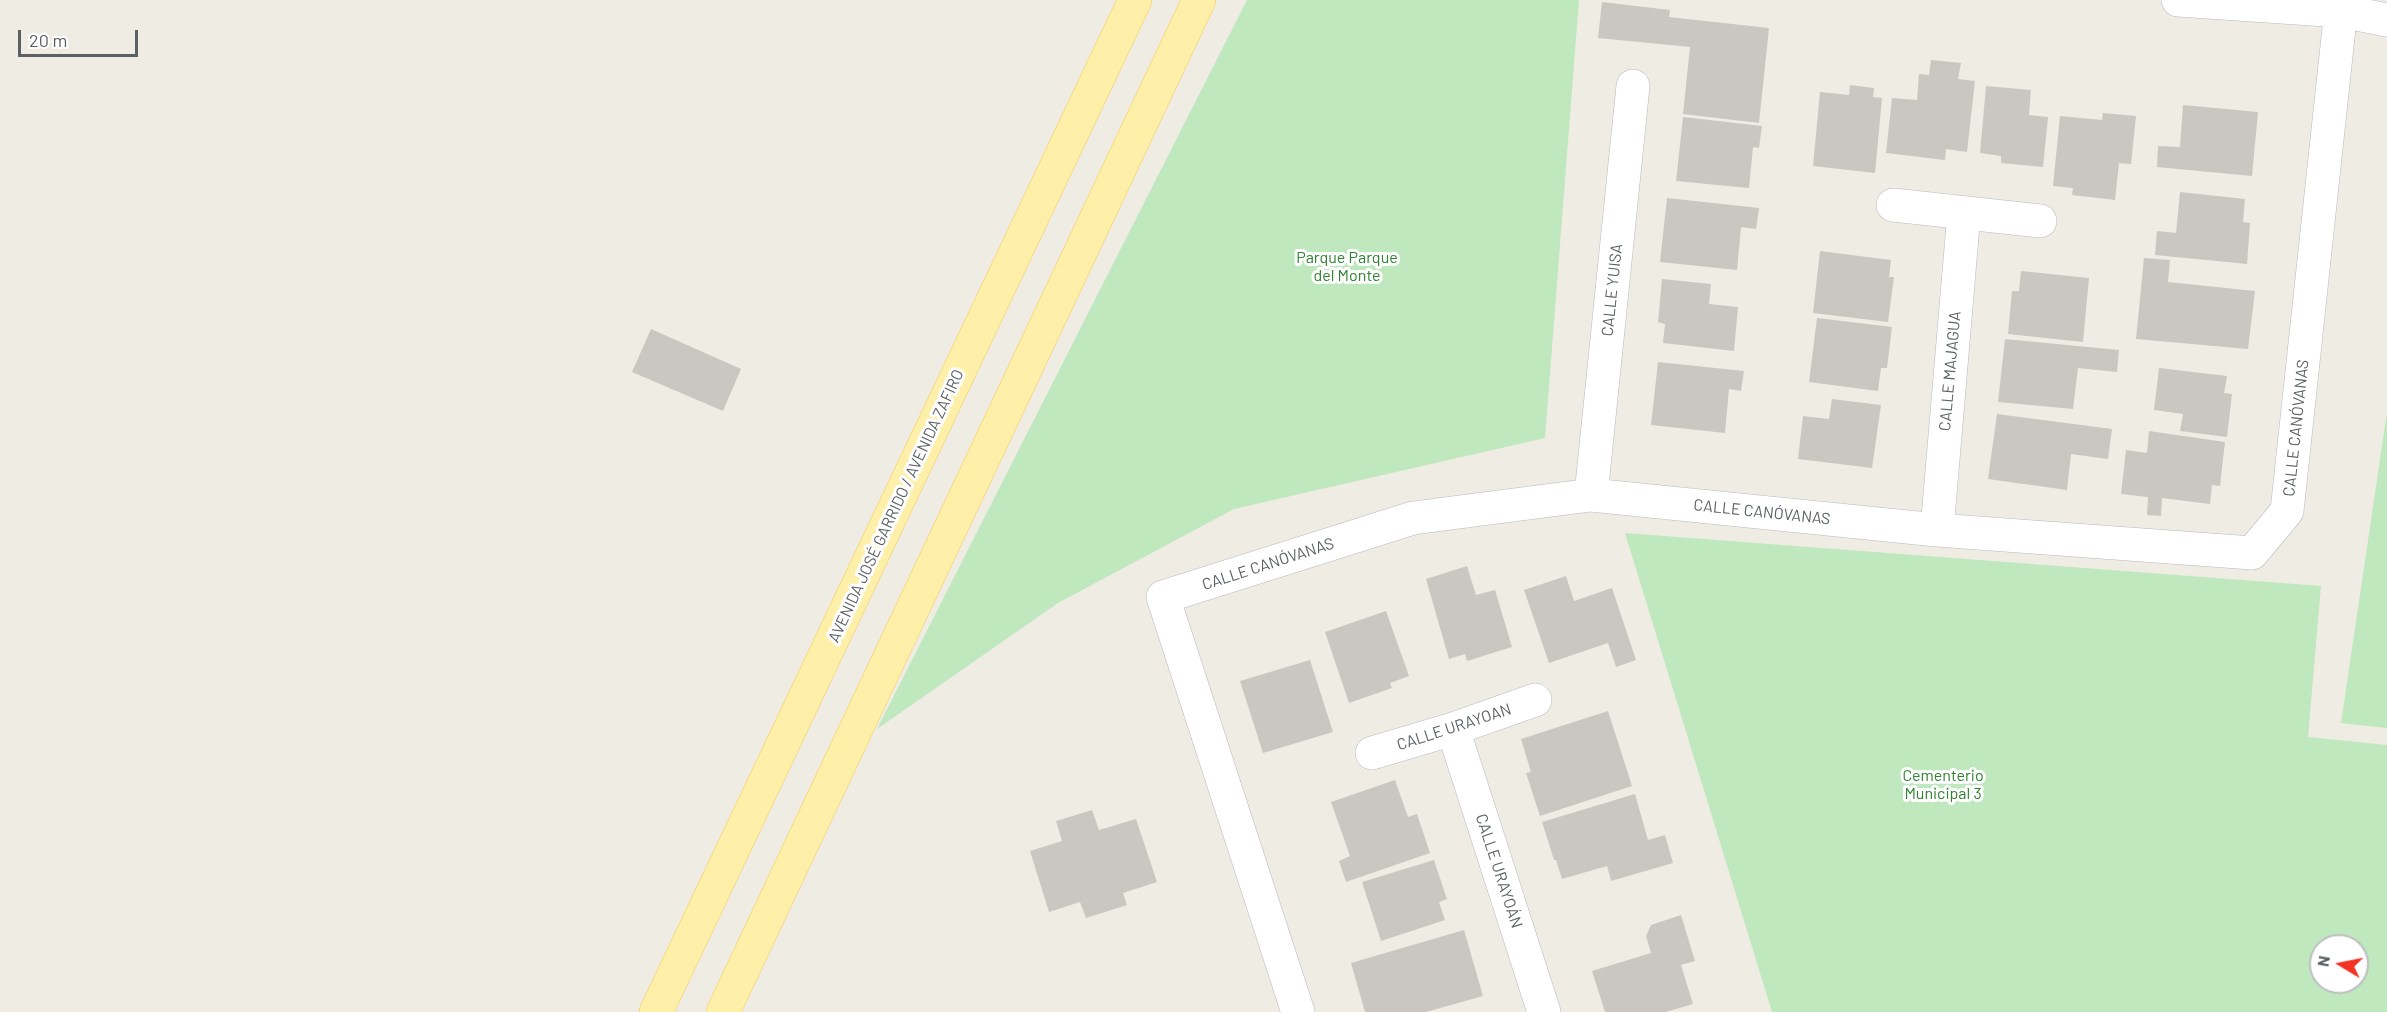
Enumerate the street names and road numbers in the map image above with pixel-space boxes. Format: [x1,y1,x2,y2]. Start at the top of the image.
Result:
street label: CALLE YUISA [1598,243,1626,337]
street label: CALLE MAJAGUA [1935,310,1965,432]
street label: CALLE CANÓVANAS [2279,359,2313,497]
street label: AVENIDA JOSÉ GARRIDO / AVENIDA ZAFIRO [824,366,968,646]
street label: CALLE CANÓVANAS [1693,495,1831,529]
street label: CALLE CANÓVANAS [1200,534,1336,594]
street label: CALLE URAYOAN [1394,699,1514,755]
street label: CALLE URAYOÁN [1471,811,1527,931]

